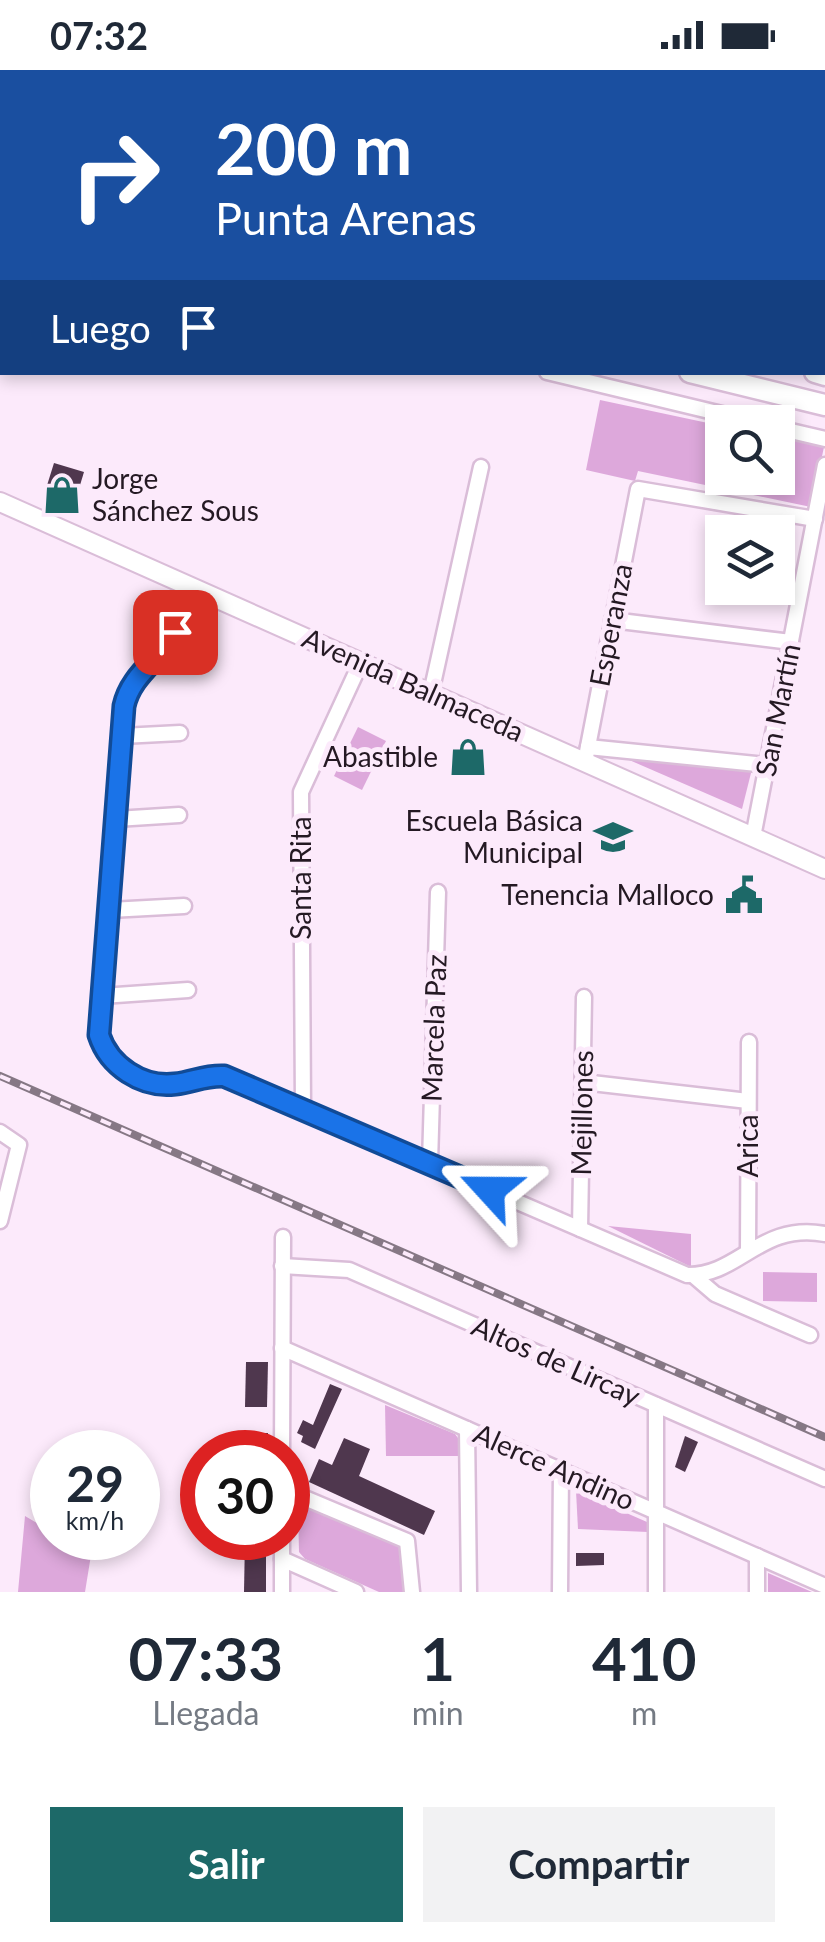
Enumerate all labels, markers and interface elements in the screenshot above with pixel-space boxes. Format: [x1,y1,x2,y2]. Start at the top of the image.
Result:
text: 07:32 [50,12,148,58]
text: 200 m [215,106,412,190]
icon: right [50,110,180,240]
text: Punta Arenas [215,191,477,245]
icon: arrive [171,300,226,355]
text: Luego [50,305,151,351]
map controls [705,405,795,605]
button: search [705,405,795,495]
place label: Jorge Sánchez Sous [92,461,259,527]
shop icon: Jorge Sánchez Sous [41,474,83,516]
button: layers [705,515,795,605]
street label: Esperanza [581,560,639,689]
pin [133,590,218,675]
icon: arrive [148,605,203,660]
street label: Avenida Balmaceda [297,620,529,748]
street label: San Martín [748,641,807,779]
shop icon: Abastible [447,736,489,778]
place label: Abastible [323,739,438,773]
place label: Escuela Básica Municipal [406,803,583,869]
street label: Santa Rita [283,816,317,940]
school or university icon: Escuela Básica Municipal [592,816,634,858]
public building icon: Tenencia Malloco [723,874,765,916]
place label: Tenencia Malloco [501,877,714,911]
street label: Marcela Paz [413,954,453,1102]
street label: Mejillones [563,1050,599,1176]
street label: Arica [730,1114,764,1178]
position arrow [438,1138,542,1242]
street label: Altos de Lircay [467,1308,646,1413]
street label: Alerce Andino [469,1415,640,1517]
speed limit sign: 30 [180,1430,310,1560]
text: 29 [66,1453,124,1513]
text: km/h [66,1505,124,1535]
text: 07:33 [129,1622,283,1694]
text: 1 [420,1622,455,1694]
text: 410 [592,1622,696,1694]
text: Llegada [152,1693,259,1732]
text: min [412,1693,464,1732]
text: m [631,1693,657,1732]
button: Salir [50,1807,403,1922]
button: Compartir [423,1807,775,1922]

